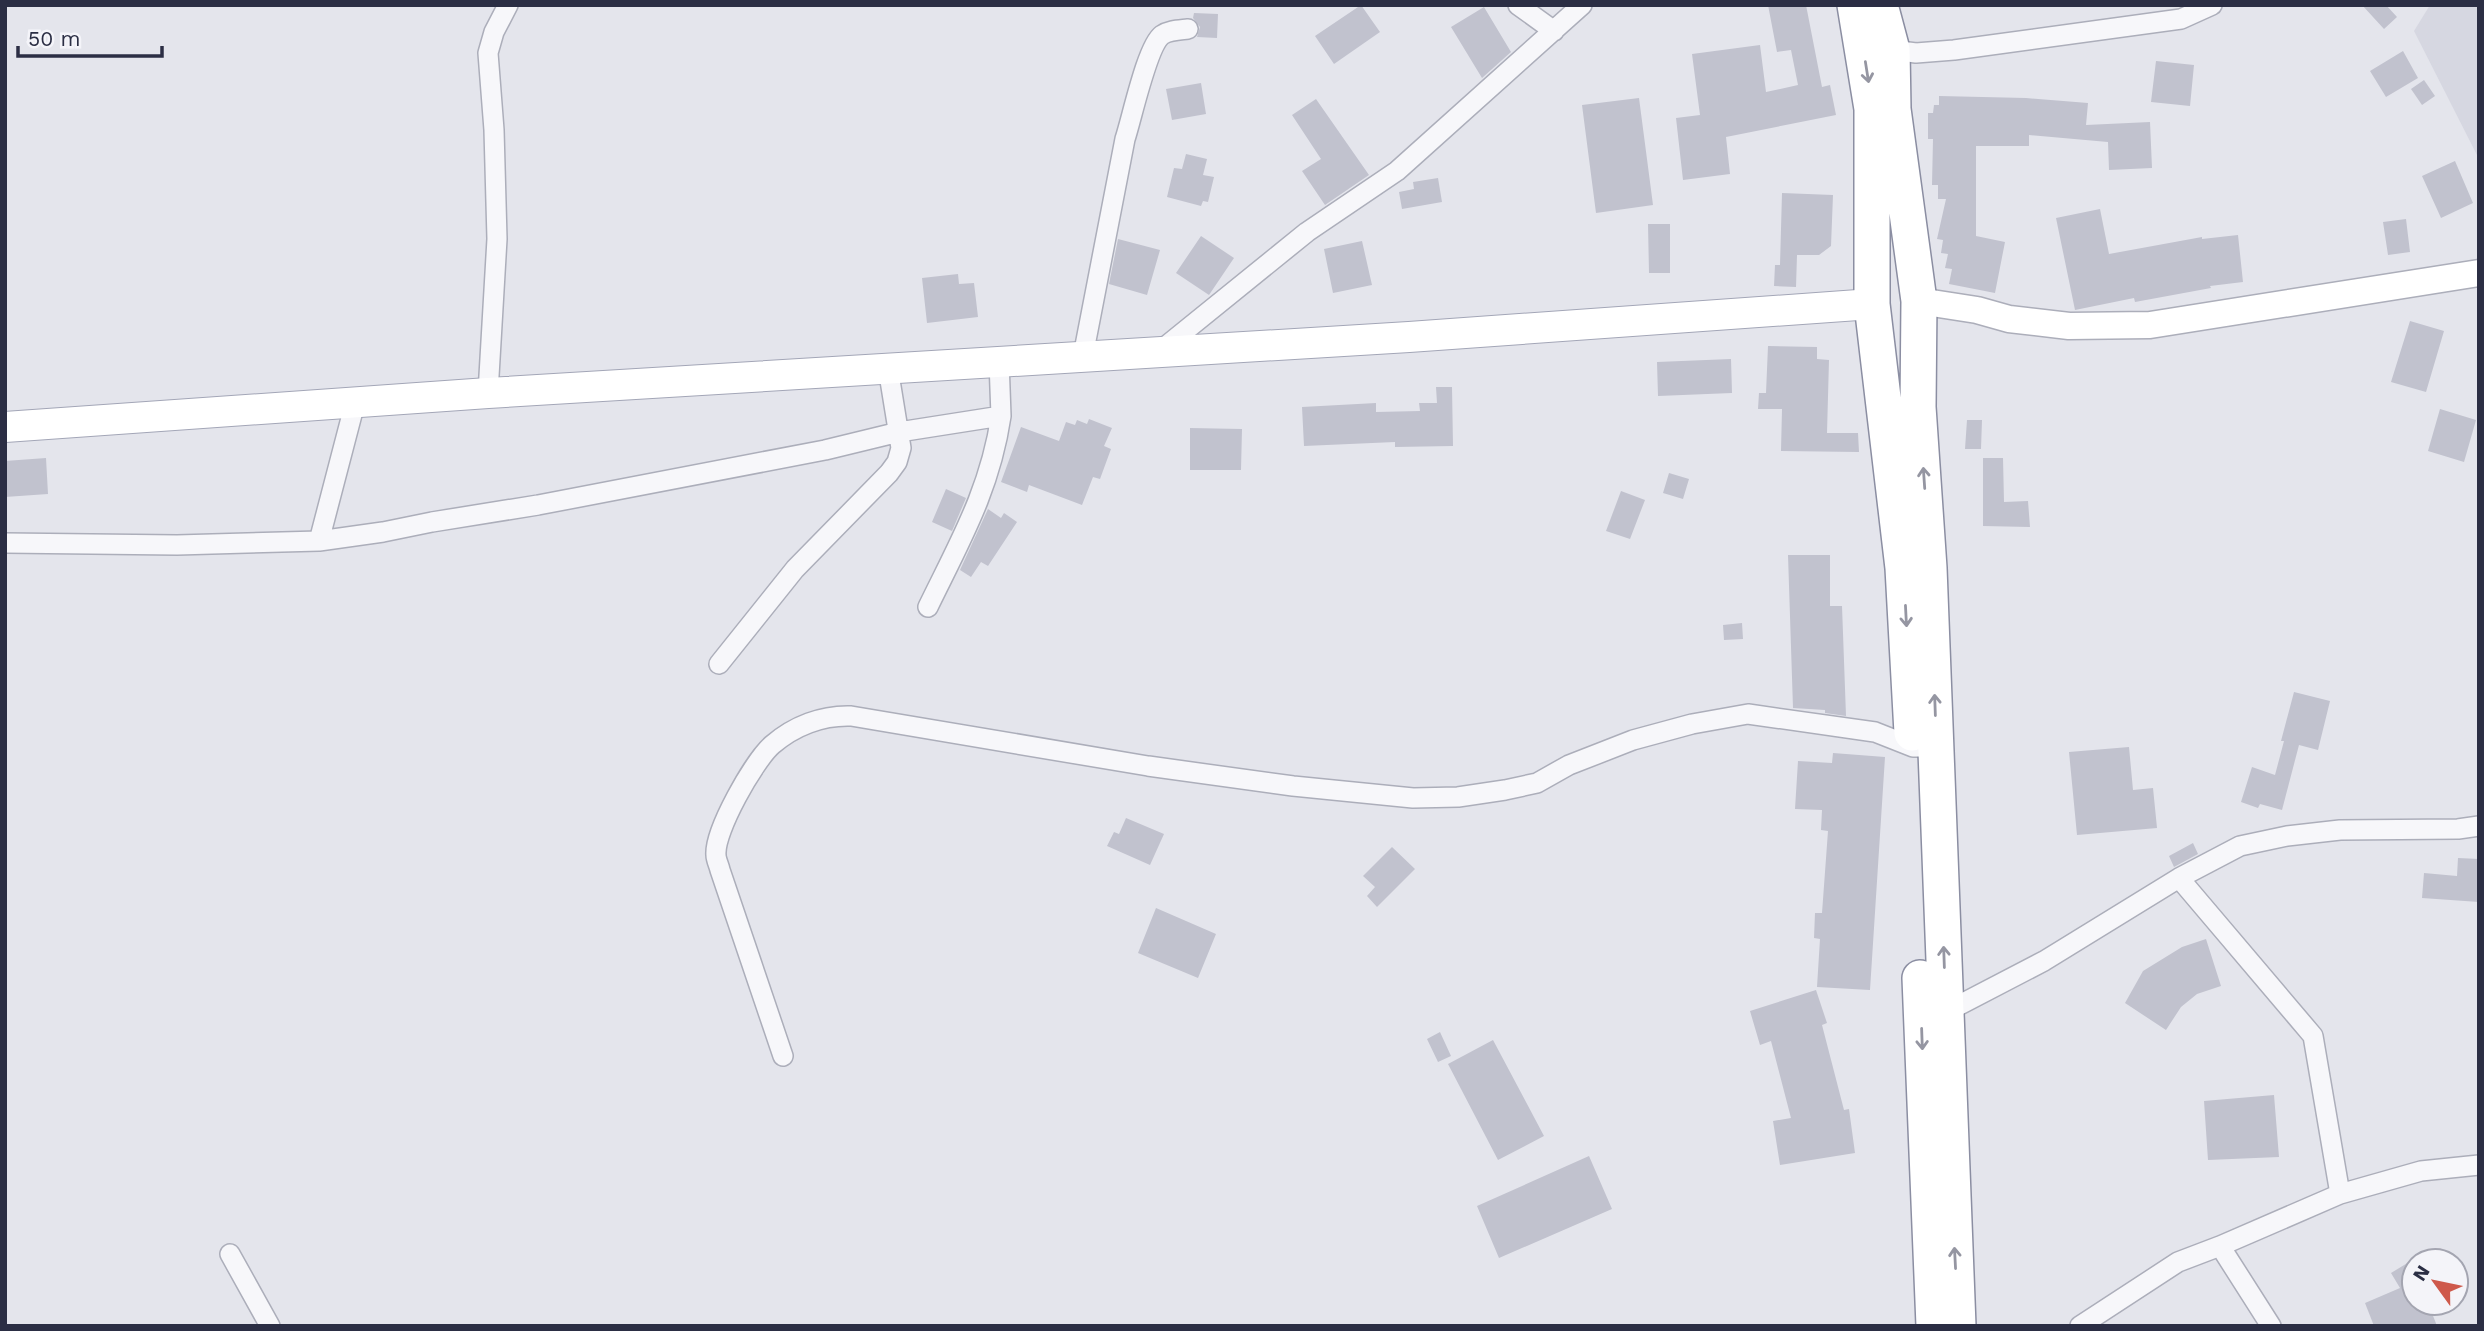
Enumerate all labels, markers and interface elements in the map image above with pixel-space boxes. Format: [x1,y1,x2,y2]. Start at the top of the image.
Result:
scale bar [18,14,161,58]
text: 50 m [28,26,80,51]
one-way arrow [1860,61,1873,83]
one-way arrow [1917,467,1930,490]
one-way arrow [1900,604,1913,627]
one-way arrow [1929,694,1942,717]
one-way arrow [1937,946,1950,969]
one-way arrow [1916,1027,1929,1050]
one-way arrow [1949,1246,1962,1269]
north arrow [2400,1247,2470,1317]
text: N [2408,1261,2435,1285]

